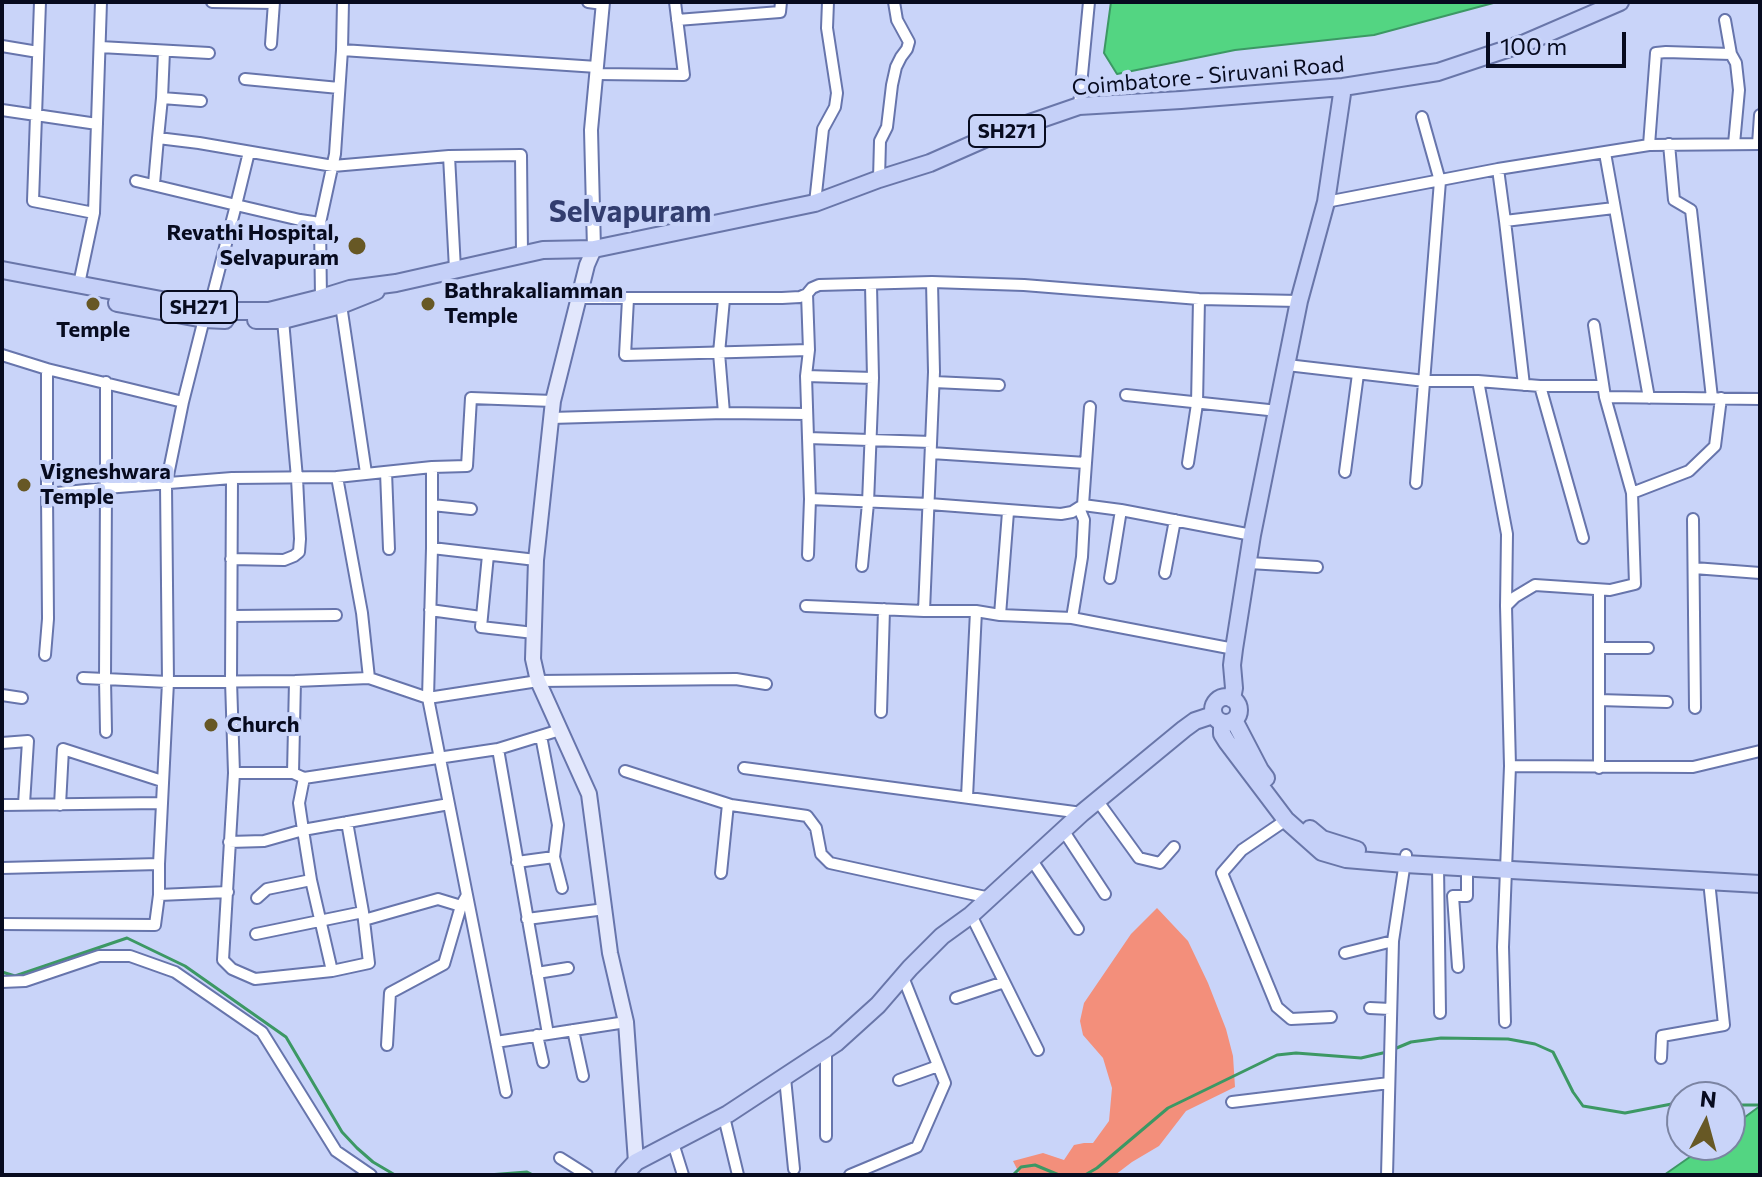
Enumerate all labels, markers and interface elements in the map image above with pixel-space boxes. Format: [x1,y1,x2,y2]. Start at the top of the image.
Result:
scale bar [1490,16,1630,66]
text: 100 m [1500,31,1567,60]
street label: Coimbatore - Siruvani Road [1071,51,1345,101]
road number: SH271 [969,115,1045,147]
district label: Selvapuram [549,194,711,230]
place label: Revathi Hospital, Selvapuram [166,220,339,272]
marker: Revathi Hospital, Selvapuram [346,235,368,257]
place label: Bathrakaliamman Temple [444,278,623,330]
road number: SH271 [161,291,237,323]
marker: Temple [84,295,102,313]
marker: Bathrakaliamman Temple [419,295,437,313]
place label: Temple [56,317,130,343]
place label: Vigneshwara Temple [40,459,171,510]
marker: Vigneshwara Temple [15,476,33,494]
place label: Church [227,712,299,738]
marker: Church [202,716,220,734]
north arrow [1666,1081,1746,1161]
text: N [1699,1084,1718,1113]

